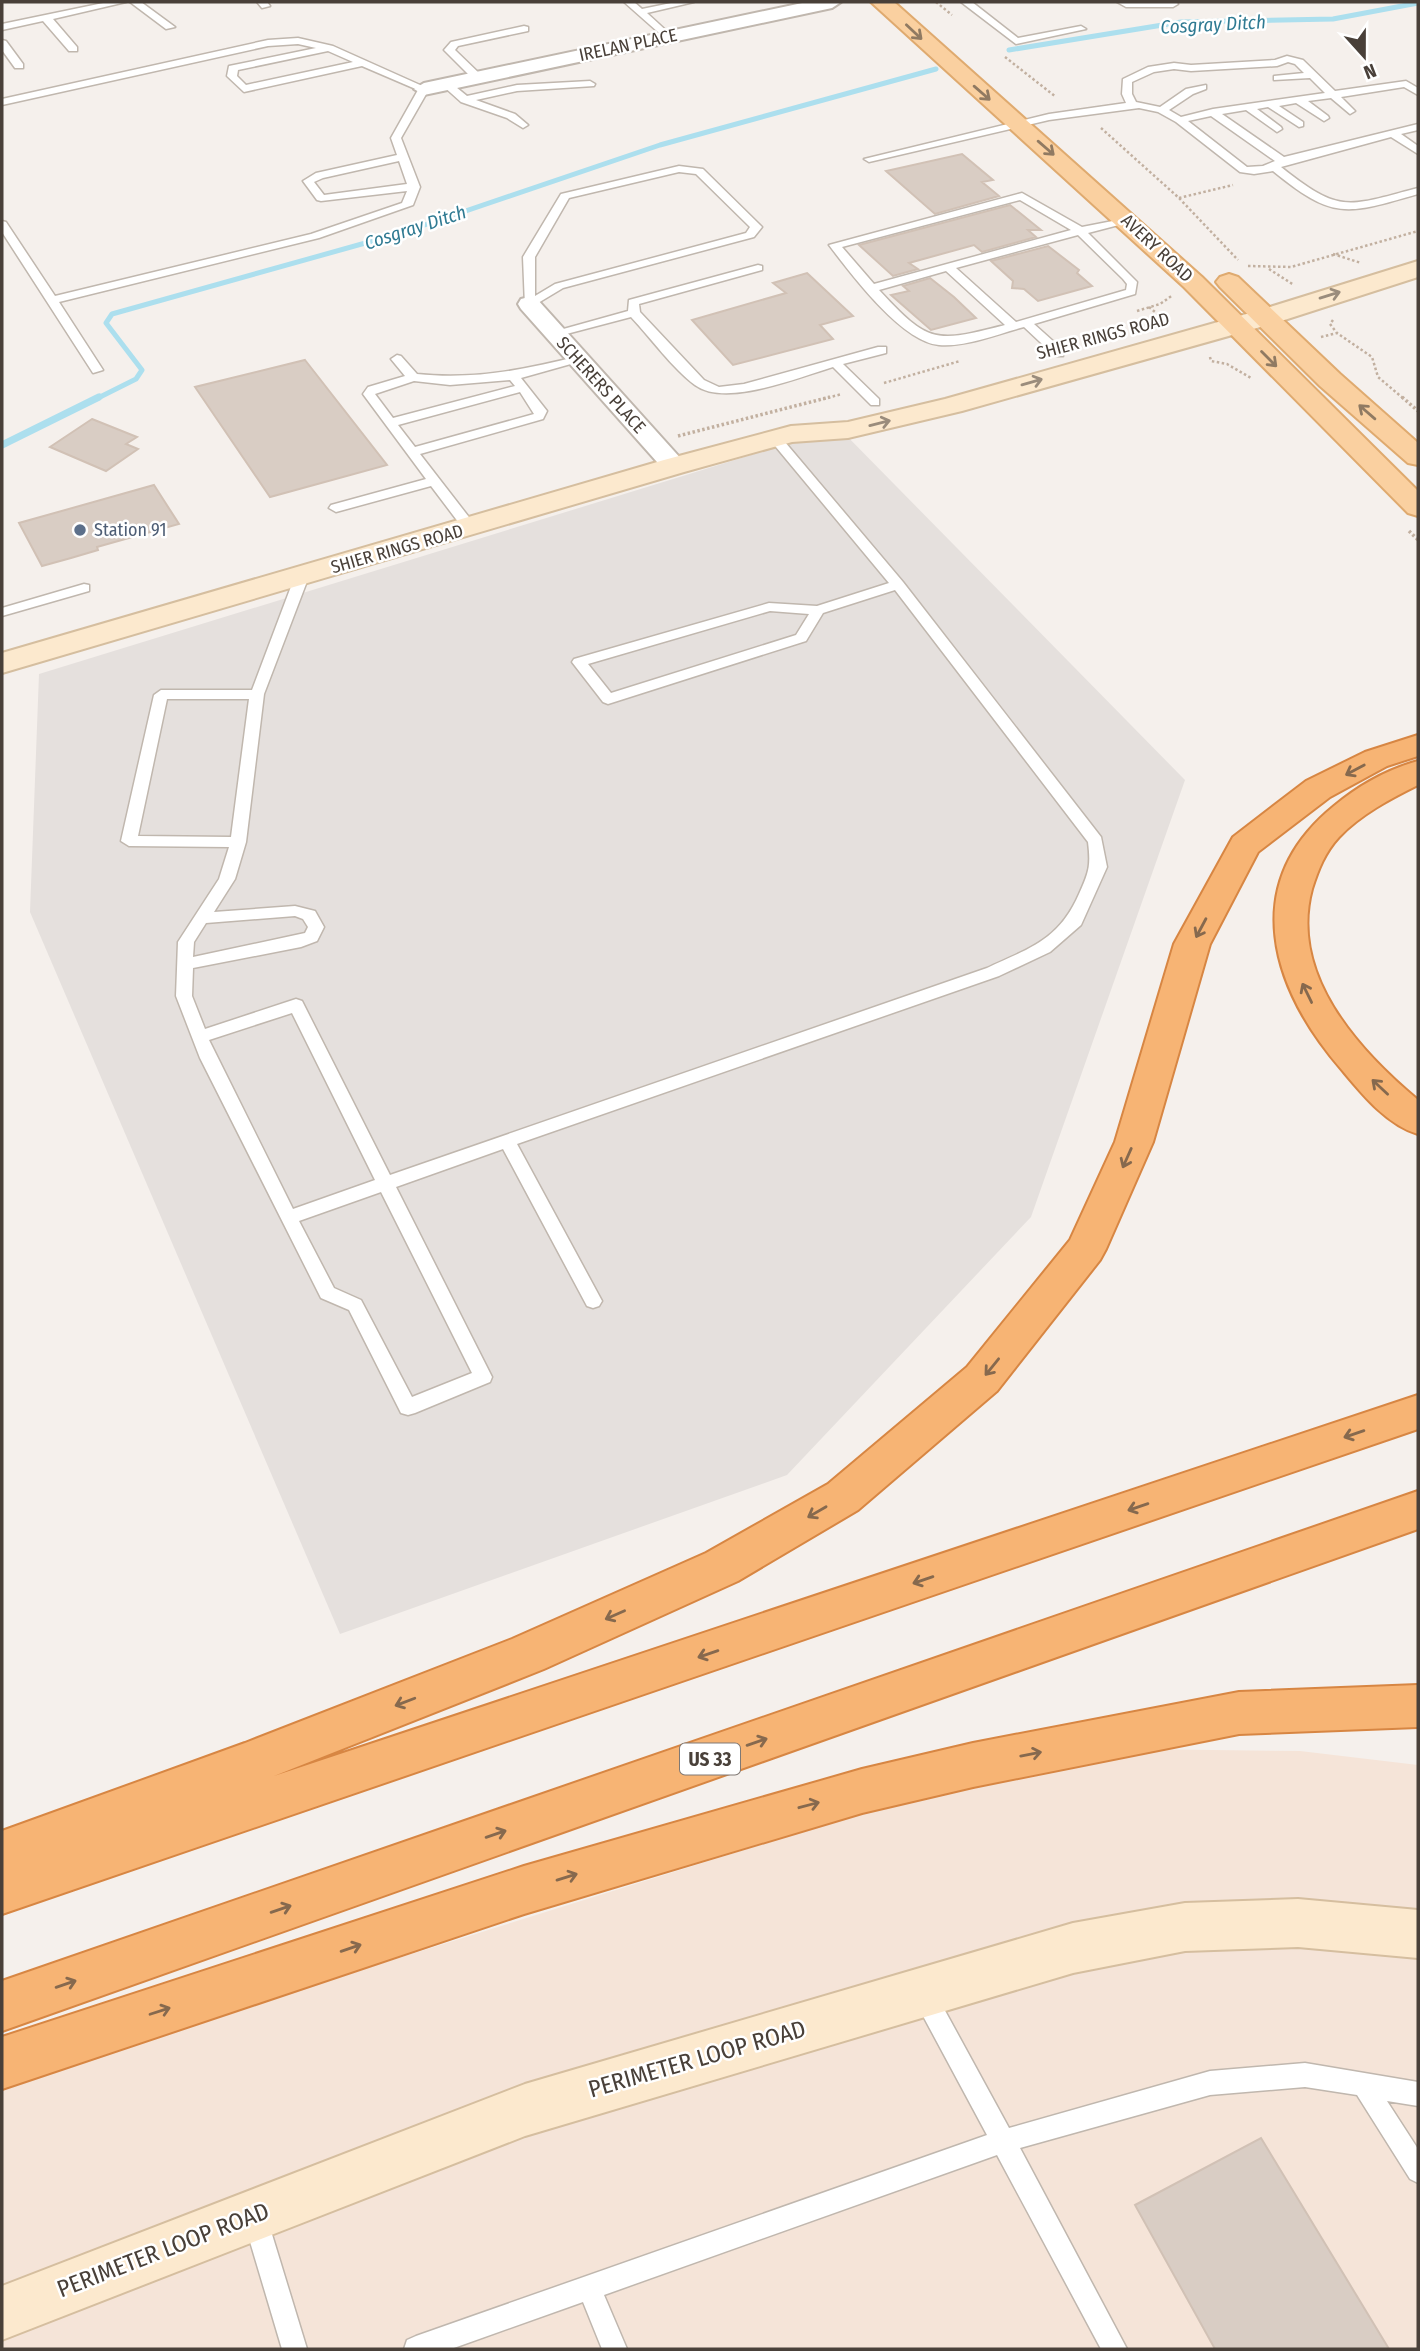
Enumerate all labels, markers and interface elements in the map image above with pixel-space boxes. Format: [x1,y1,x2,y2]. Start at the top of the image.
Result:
water label: Cosgray Ditch [1160,10,1266,39]
north arrow [1329,21,1399,91]
one-way arrow [905,23,922,40]
street label: IRELAN PLACE [577,24,679,66]
text: N [1360,59,1379,84]
one-way arrow [973,85,991,101]
one-way arrow [1036,140,1054,156]
water label: Cosgray Ditch [361,200,469,255]
street label: AVERY ROAD [1117,209,1197,287]
one-way arrow [1319,288,1341,301]
street label: SHIER RINGS ROAD [1034,308,1172,364]
street label: SCHERERS PLACE [552,332,650,438]
one-way arrow [1261,351,1278,368]
one-way arrow [1021,374,1043,387]
one-way arrow [1358,404,1376,420]
one-way arrow [868,415,891,429]
place label: Station 91 [94,519,167,541]
street label: SHIER RINGS ROAD [328,520,466,578]
marker: Station 91 [72,522,88,538]
one-way arrow [1345,764,1366,777]
one-way arrow [1194,918,1208,938]
one-way arrow [1299,984,1313,1004]
one-way arrow [1372,1078,1389,1095]
one-way arrow [1120,1147,1133,1169]
one-way arrow [984,1357,999,1375]
one-way arrow [1343,1429,1365,1441]
one-way arrow [1128,1502,1150,1514]
one-way arrow [808,1505,828,1519]
one-way arrow [912,1575,934,1587]
one-way arrow [605,1609,626,1622]
one-way arrow [697,1649,719,1661]
one-way arrow [394,1697,416,1710]
one-way arrow [745,1735,767,1748]
road number: US 33 [680,1744,740,1774]
one-way arrow [1019,1746,1042,1760]
one-way arrow [798,1798,820,1811]
one-way arrow [484,1827,506,1839]
one-way arrow [556,1869,578,1882]
one-way arrow [270,1902,292,1915]
one-way arrow [340,1941,362,1953]
one-way arrow [55,1977,77,1989]
one-way arrow [148,2004,170,2016]
street label: PERIMETER LOOP ROAD [585,2015,809,2103]
street label: PERIMETER LOOP ROAD [53,2197,273,2303]

